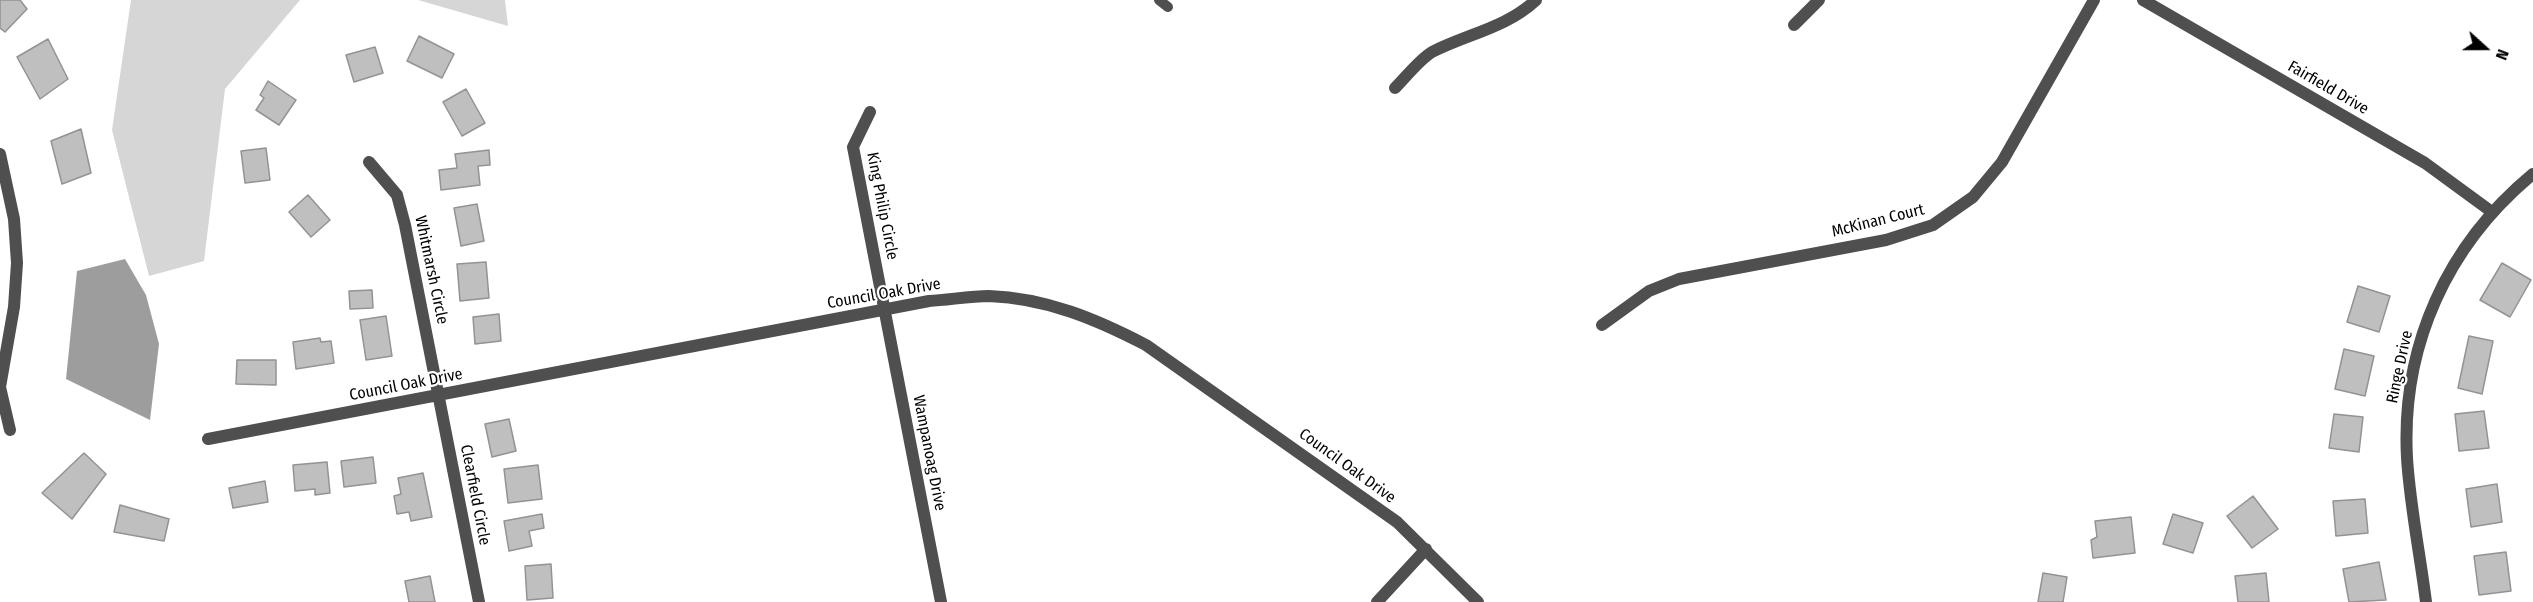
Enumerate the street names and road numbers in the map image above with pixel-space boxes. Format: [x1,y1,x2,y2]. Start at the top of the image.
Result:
street label: Fairfield Drive [2284,57,2372,119]
street label: King Philip Circle [862,150,902,262]
street label: McKinan Court [1830,200,1926,242]
street label: Whitmarsh Circle [410,214,452,326]
street label: Council Oak Drive [826,275,942,313]
street label: Ringe Drive [2383,329,2417,405]
street label: Council Oak Drive [348,365,464,405]
street label: Wampanoag Drive [908,394,950,512]
street label: Council Oak Drive [1295,425,1399,507]
street label: Clearfield Circle [456,443,494,547]

